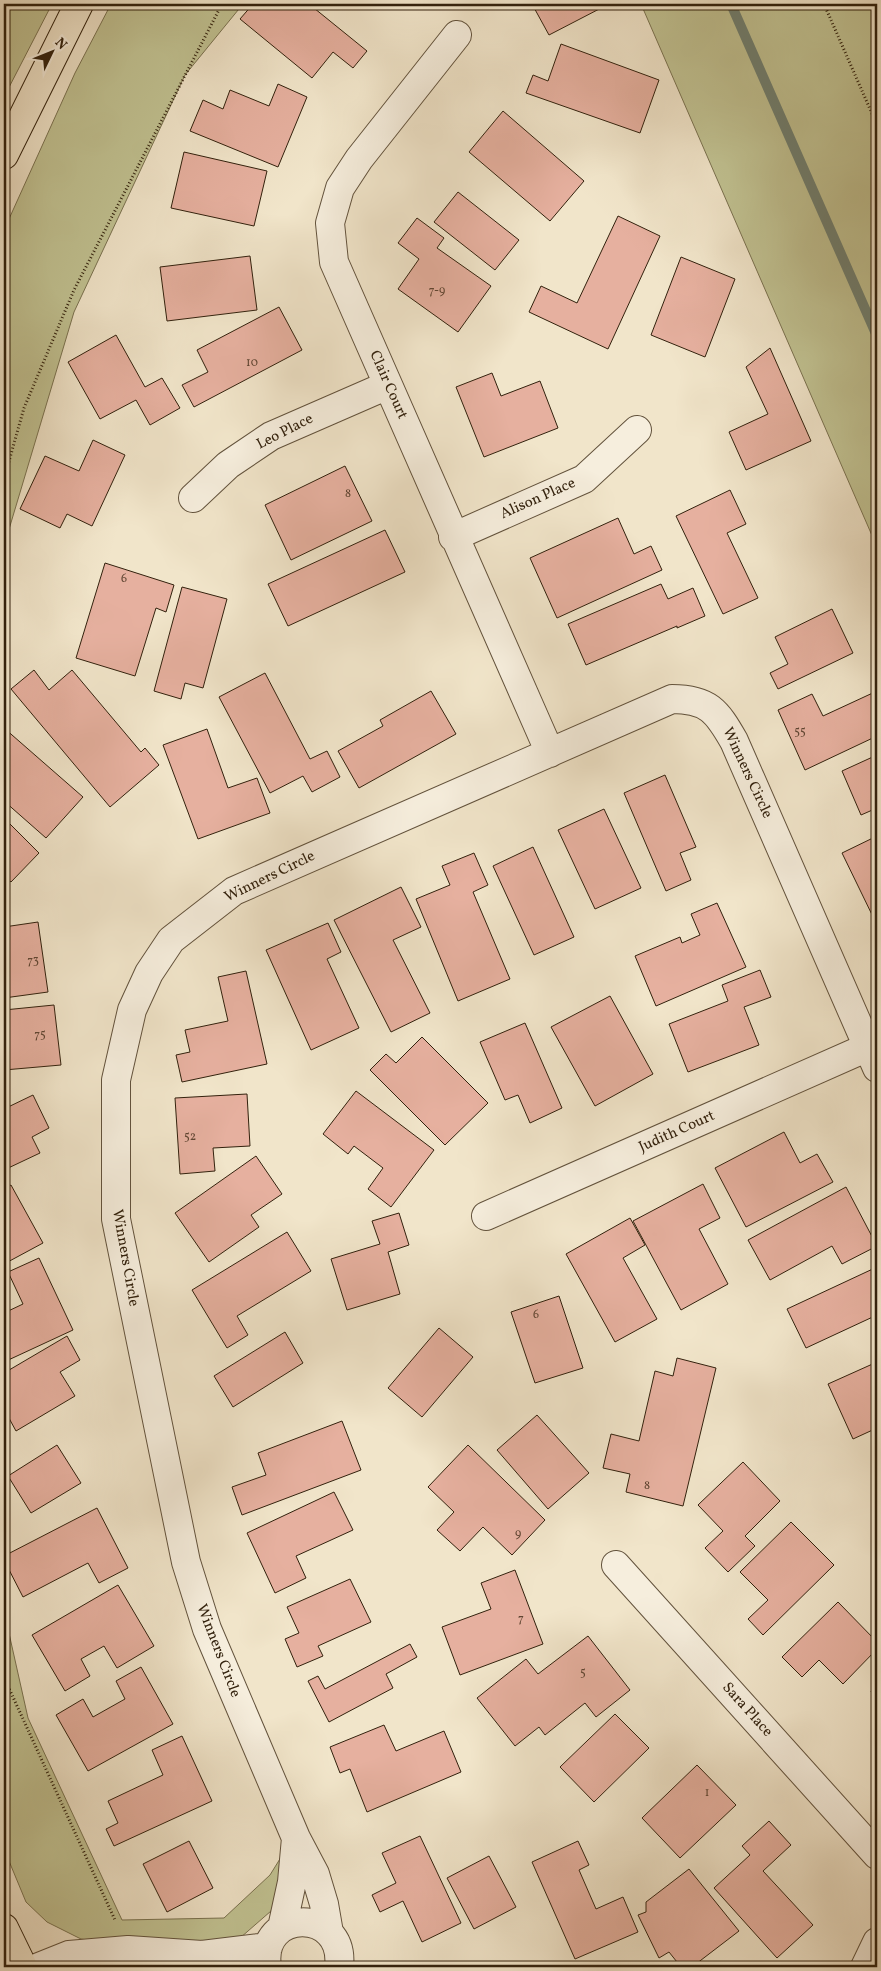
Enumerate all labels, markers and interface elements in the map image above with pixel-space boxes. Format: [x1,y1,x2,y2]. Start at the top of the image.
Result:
north arrow [28,28,78,78]
text: N [50,34,71,54]
house number: 7-9 [429,283,445,299]
street label: Clair Court [363,347,413,423]
house number: 10 [246,355,258,371]
street label: Leo Place [253,409,317,455]
street label: Alison Place [497,473,579,525]
house number: 8 [345,486,351,502]
house number: 6 [121,571,127,587]
street label: Winners Circle [717,724,777,822]
house number: 55 [794,724,806,740]
street label: Winners Circle [221,846,319,908]
house number: 73 [27,953,39,969]
house number: 75 [34,1027,46,1043]
street label: Judith Court [636,1106,718,1158]
house number: 52 [184,1129,196,1145]
street label: Winners Circle [106,1208,144,1308]
house number: 6 [533,1307,539,1323]
house number: 8 [644,1478,650,1494]
house number: 9 [515,1526,521,1542]
street label: Winners Circle [191,1601,245,1701]
house number: 7 [518,1611,524,1627]
house number: 5 [580,1665,586,1681]
street label: Sara Place [717,1678,777,1742]
house number: 1 [705,1785,709,1801]

